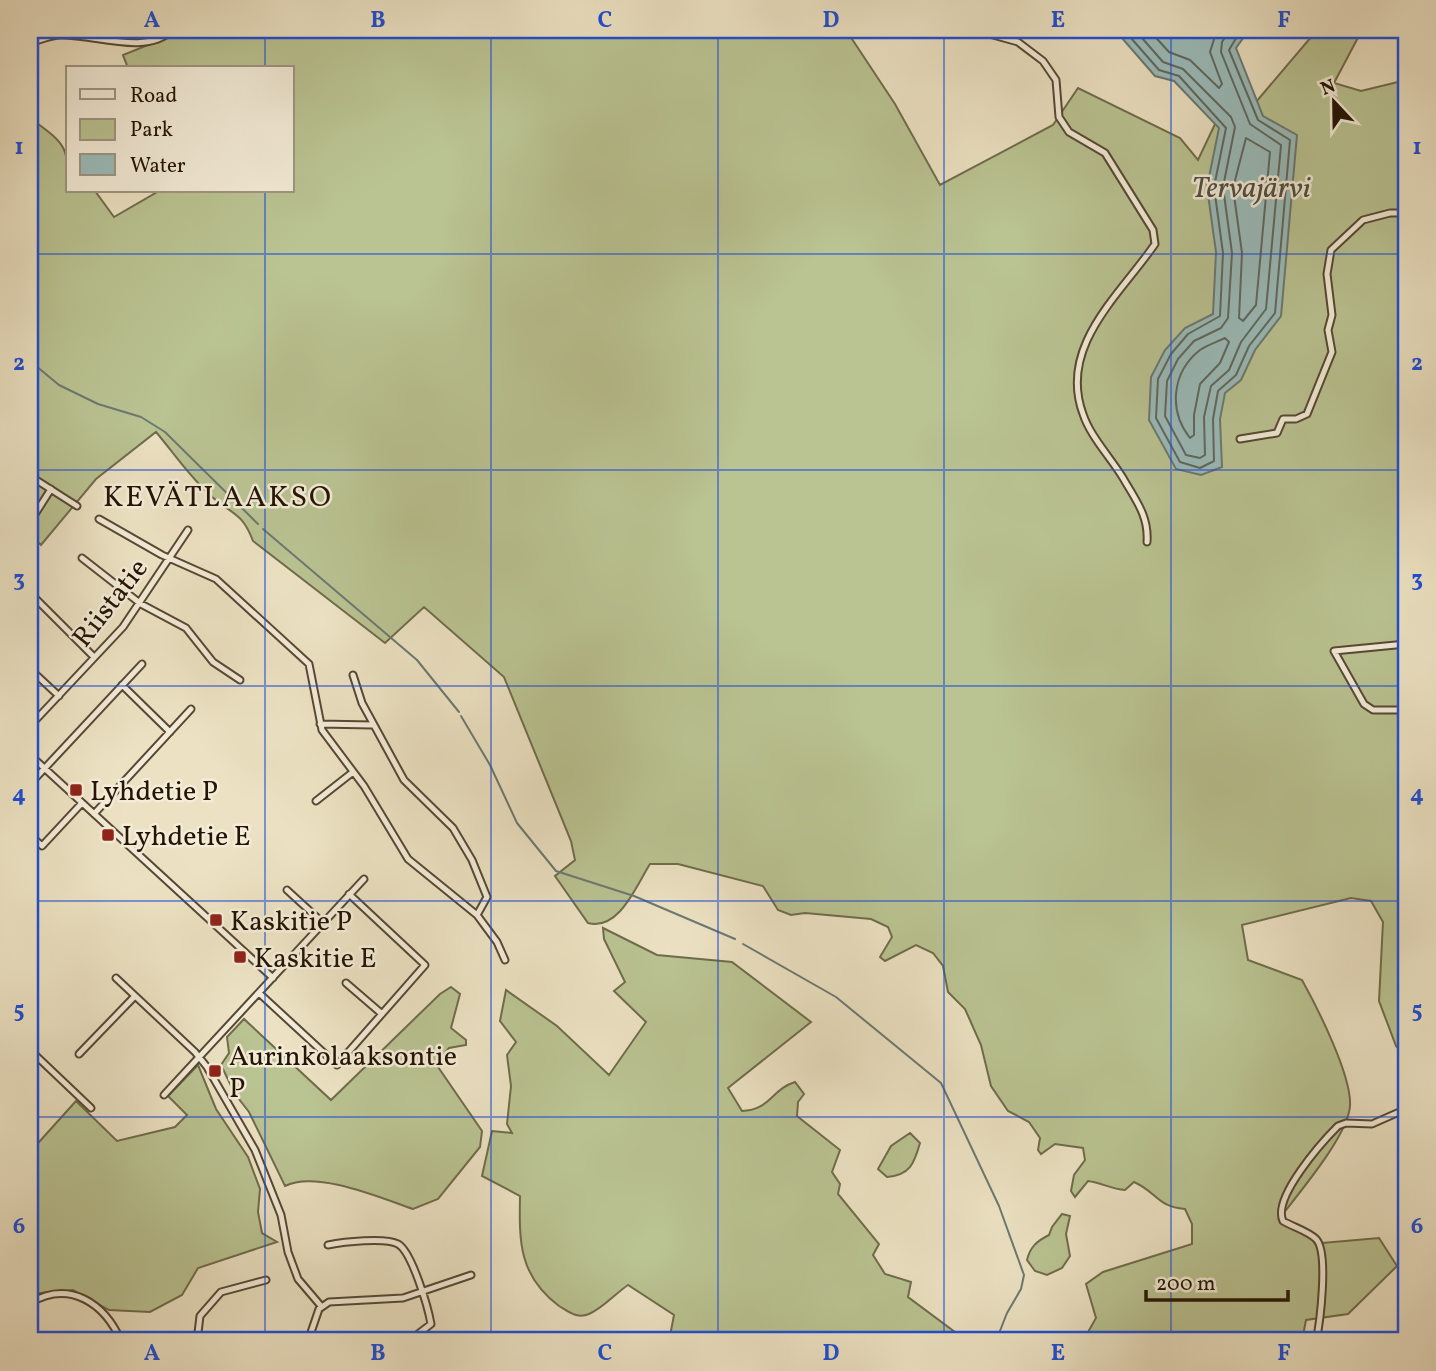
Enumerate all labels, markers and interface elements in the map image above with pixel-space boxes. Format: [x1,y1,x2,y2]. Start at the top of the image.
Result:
text: A [144,5,160,37]
text: B [370,5,386,37]
text: C [598,5,612,37]
text: D [823,5,840,37]
text: E [1051,5,1065,37]
text: F [1277,5,1291,37]
legend [66,66,294,192]
north arrow [1300,66,1370,136]
text: N [1317,73,1340,103]
text: Road [130,82,177,111]
text: Park [130,116,173,145]
text: 1 [14,132,24,164]
text: 1 [1412,132,1422,164]
text: Water [130,152,186,181]
water label: Tervajärvi [1192,168,1311,210]
text: 2 [13,348,25,380]
text: 2 [1411,348,1423,380]
district label: KEVÄTLAAKSO [103,477,333,519]
street label: Riistatie [64,551,158,656]
text: 3 [13,564,25,596]
text: 3 [1411,564,1423,596]
place label: Lyhdetie P [90,773,218,812]
text: 4 [12,779,26,811]
text: 4 [1410,779,1424,811]
marker: Lyhdetie P [68,782,84,798]
place label: Lyhdetie E [122,818,251,857]
marker: Lyhdetie E [100,827,116,843]
place label: Kaskitie P [230,903,352,942]
marker: Kaskitie P [208,912,224,928]
place label: Kaskitie E [254,940,377,979]
marker: Kaskitie E [232,949,248,965]
text: 5 [13,995,25,1027]
text: 5 [1411,995,1423,1027]
place label: Aurinkolaaksontie P [229,1038,457,1109]
marker: Aurinkolaaksontie P [207,1063,223,1079]
text: 6 [13,1211,25,1243]
text: 6 [1411,1211,1423,1243]
scale bar [1146,1259,1287,1303]
text: 200 m [1156,1270,1216,1299]
text: A [144,1338,160,1370]
text: B [370,1338,386,1370]
text: C [598,1338,612,1370]
text: D [823,1338,840,1370]
text: E [1051,1338,1065,1370]
text: F [1277,1338,1291,1370]

